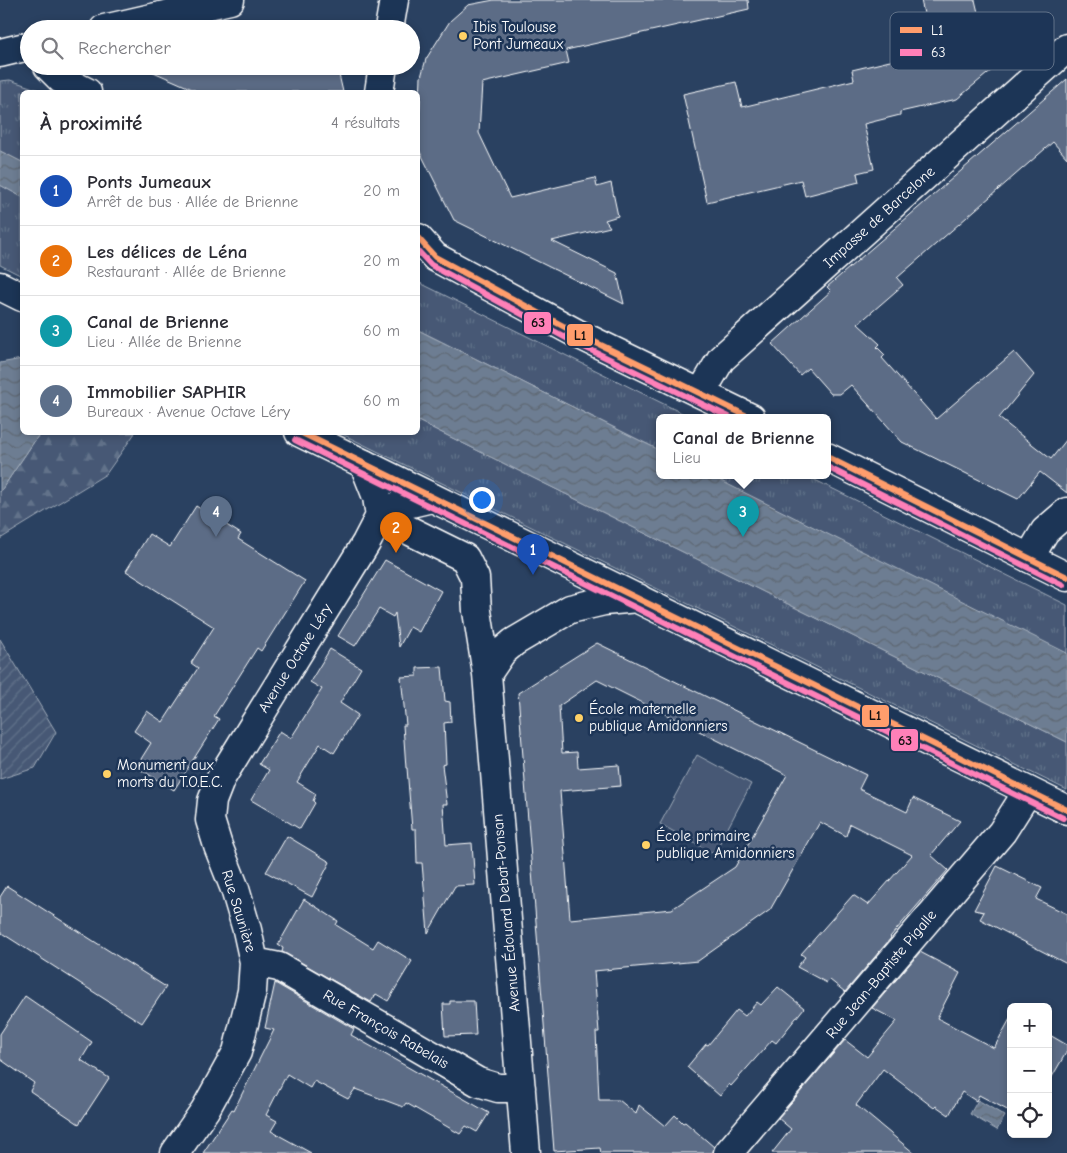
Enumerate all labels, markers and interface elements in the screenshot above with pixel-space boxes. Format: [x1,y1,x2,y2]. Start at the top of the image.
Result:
legend [890,12,1054,70]
place label: Ibis Toulouse Pont Jumeaux [473,18,564,53]
search box [20,20,420,75]
text: L1 [931,22,944,39]
marker: Ibis Toulouse Pont Jumeaux [457,30,469,42]
icon: search [38,34,66,62]
text: Rechercher [78,37,171,59]
text: 63 [931,44,946,61]
text: À proximité [40,111,142,135]
text: 4 résultats [331,114,400,132]
street label: Impasse de Barcelone [820,162,939,272]
text: Ponts Jumeaux [87,171,211,193]
text: 1 [53,182,59,200]
text: 20 m [363,182,400,200]
text: Arrêt de bus · Allée de Brienne [87,193,298,211]
text: Les délices de Léna [87,241,247,263]
text: 2 [52,252,60,270]
text: 20 m [363,252,400,270]
text: Restaurant · Allée de Brienne [87,263,286,281]
text: Canal de Brienne [87,311,228,333]
line badge: 63 [523,311,552,335]
text: 63 [531,314,545,331]
text: 3 [52,322,60,340]
text: 60 m [363,322,400,340]
line badge: L1 [566,323,594,347]
text: L1 [574,327,586,344]
text: Lieu · Allée de Brienne [87,333,241,351]
text: Immobilier SAPHIR [87,381,246,403]
text: 4 [52,392,60,410]
text: 60 m [363,392,400,410]
text: Bureaux · Avenue Octave Léry [87,403,290,421]
popup [656,414,831,479]
text: Canal de Brienne [673,427,814,449]
text: Lieu [673,449,701,467]
your location [469,487,495,513]
pin: 4 [200,496,232,537]
pin: 3 [727,496,759,537]
pin: 2 [380,512,412,553]
pin: 1 [517,534,549,575]
street label: Avenue Octave Léry [254,600,336,716]
place label: École maternelle publique Amidonniers [589,699,727,735]
line badge: L1 [861,704,890,728]
text: L1 [869,707,881,724]
marker: École maternelle publique Amidonniers [573,712,585,724]
line badge: 63 [890,728,919,752]
text: 63 [898,732,912,749]
place label: Monument aux morts du T.O.E.C. [117,756,222,791]
marker: Monument aux morts du T.O.E.C. [101,768,113,780]
street label: Avenue Édouard Debat-Ponsan [487,813,524,1013]
place label: École primaire publique Amidonniers [656,826,794,862]
marker: École primaire publique Amidonniers [640,839,652,851]
street label: Rue Saunière [218,868,260,955]
street label: Rue Jean-Baptiste Pigalle [822,906,940,1042]
street label: Rue François Rabelais [320,986,452,1072]
map controls [1007,1003,1052,1138]
button: + [1007,1003,1052,1048]
button: − [1007,1048,1052,1093]
button: locate [1007,1093,1052,1138]

